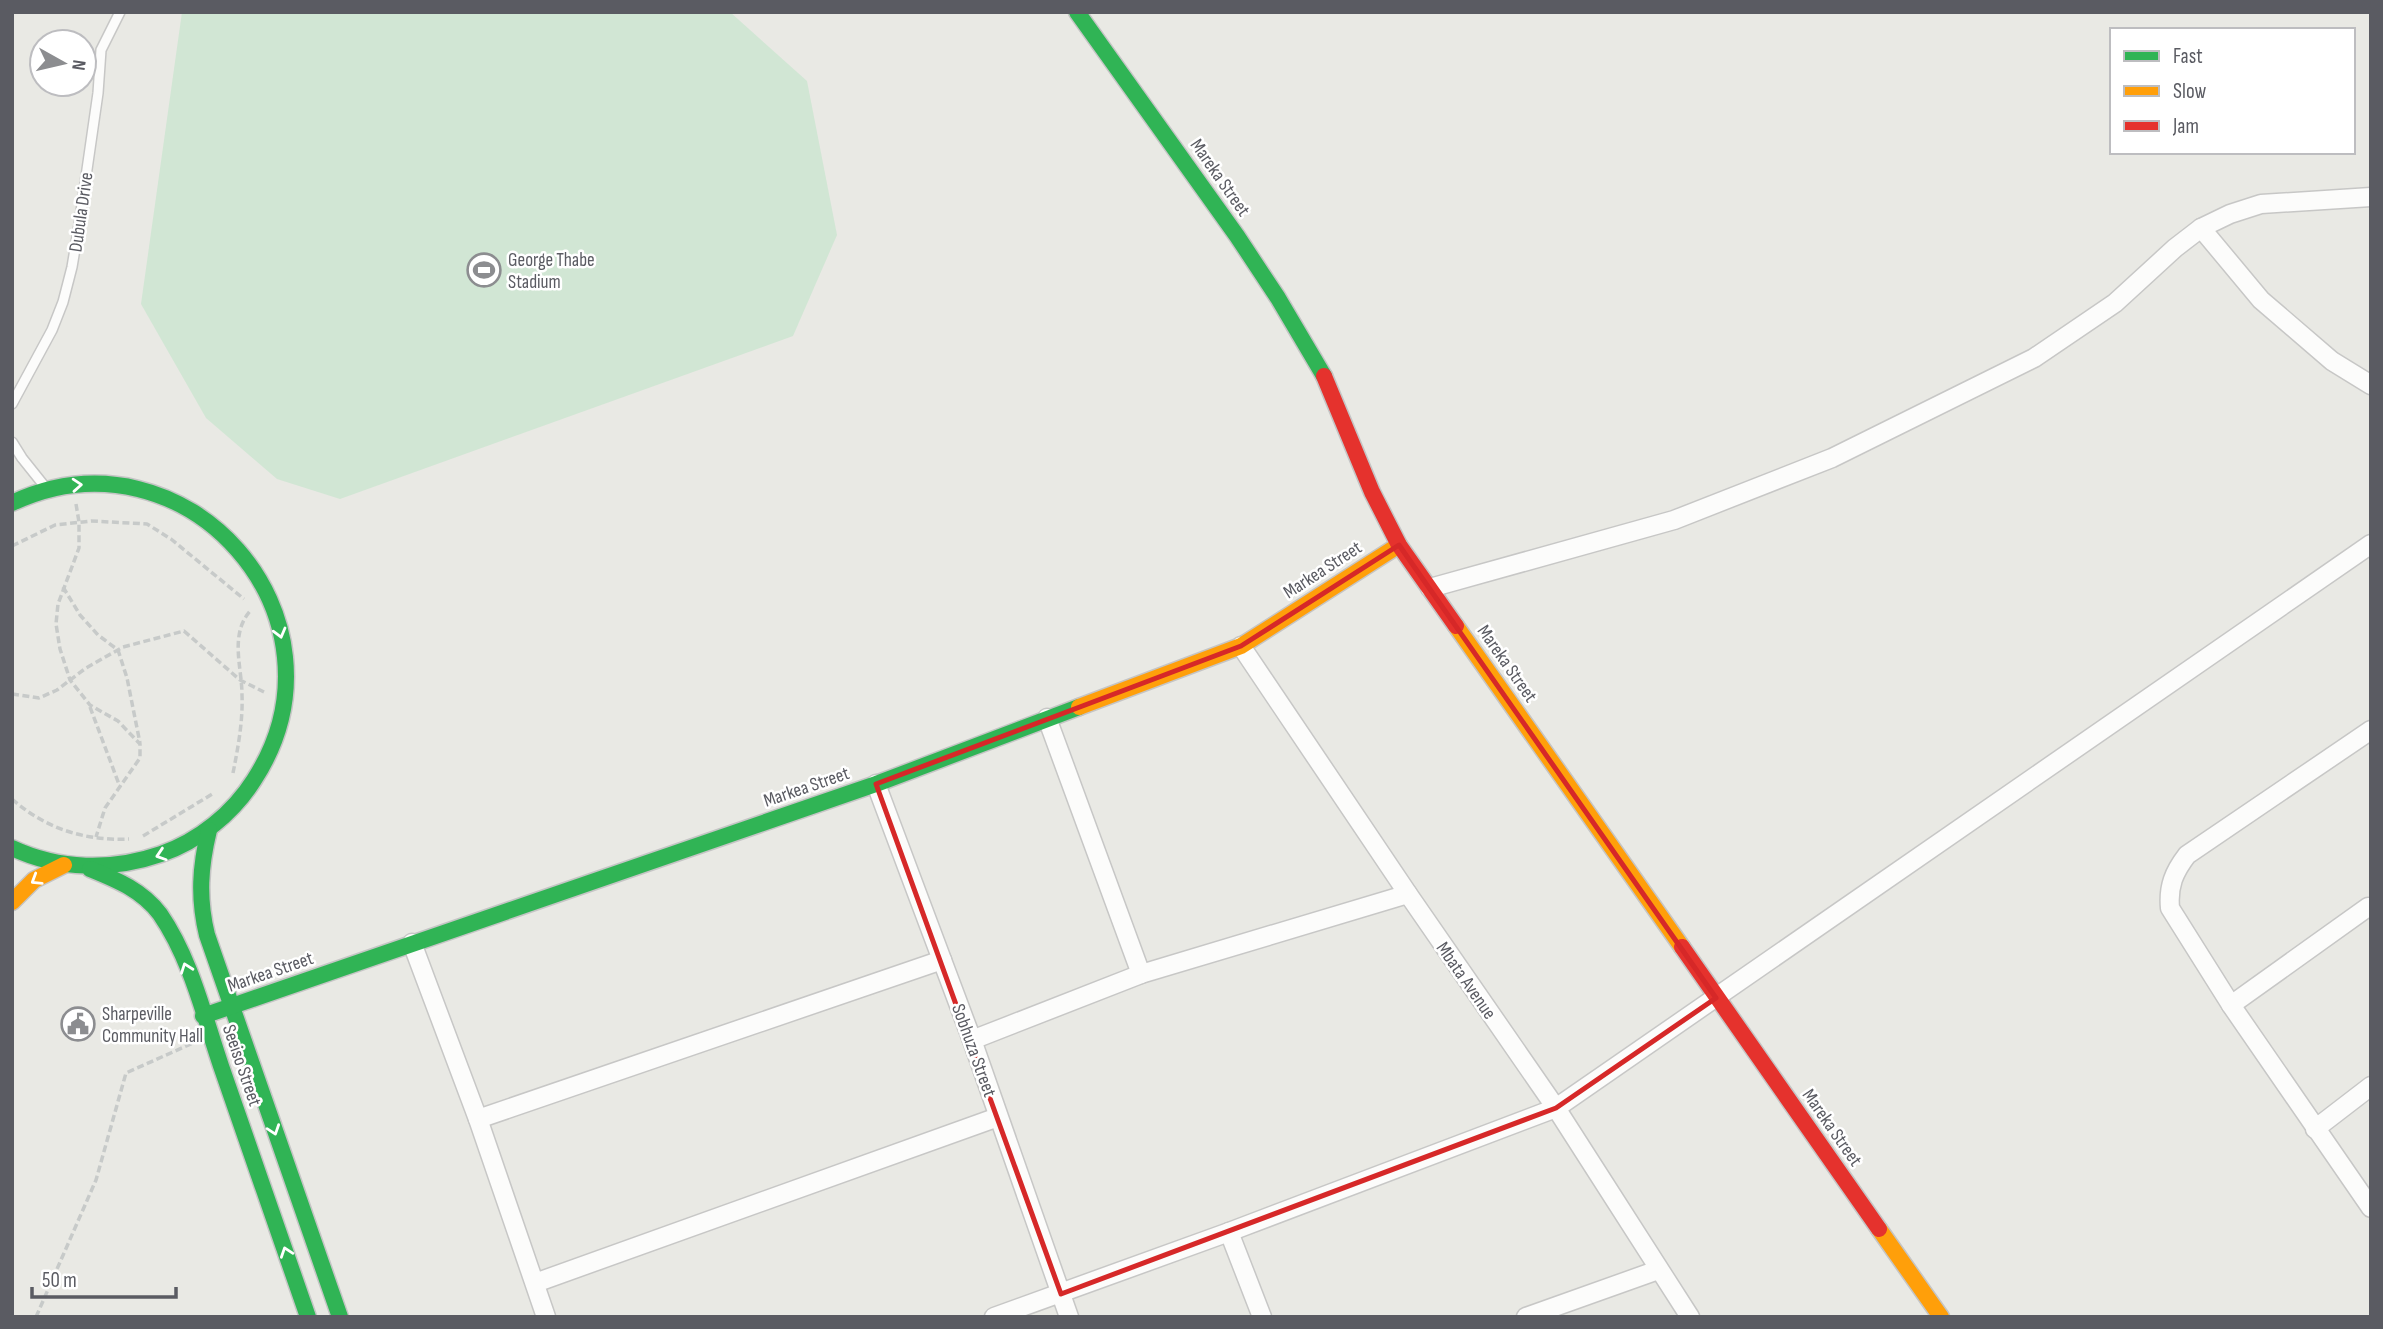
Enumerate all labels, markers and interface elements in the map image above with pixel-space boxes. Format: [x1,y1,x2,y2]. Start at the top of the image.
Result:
north arrow [28,28,98,98]
legend [2110,28,2355,154]
text: Fast [2173,44,2203,69]
text: N [66,59,90,72]
text: Slow [2173,79,2207,104]
text: Jam [2172,114,2199,139]
street label: Mareka Street [1185,135,1255,221]
street label: Dubula Drive [65,171,98,254]
place label: George Thabe Stadium [508,249,595,294]
sports icon: George Thabe Stadium [465,251,503,289]
one-way arrow [72,478,83,493]
street label: Markea Street [1279,536,1367,604]
street label: Mareka Street [1472,621,1542,707]
one-way arrow [272,626,287,638]
street label: Markea Street [761,762,853,813]
one-way arrow [156,847,168,861]
one-way arrow [31,872,44,885]
street label: Mbata Avenue [1431,938,1501,1024]
street label: Markea Street [225,947,317,998]
one-way arrow [180,963,194,975]
street label: Sobhuza Street [946,1001,1001,1100]
place label: Sharpeville Community Hall [102,1003,203,1048]
public building icon: Sharpeville Community Hall [59,1005,97,1043]
street label: Seeiso Street [217,1022,266,1109]
street label: Mareka Street [1797,1085,1867,1171]
one-way arrow [266,1124,280,1136]
one-way arrow [280,1247,294,1259]
scale bar [32,1256,175,1300]
text: 50 m [42,1268,77,1293]

